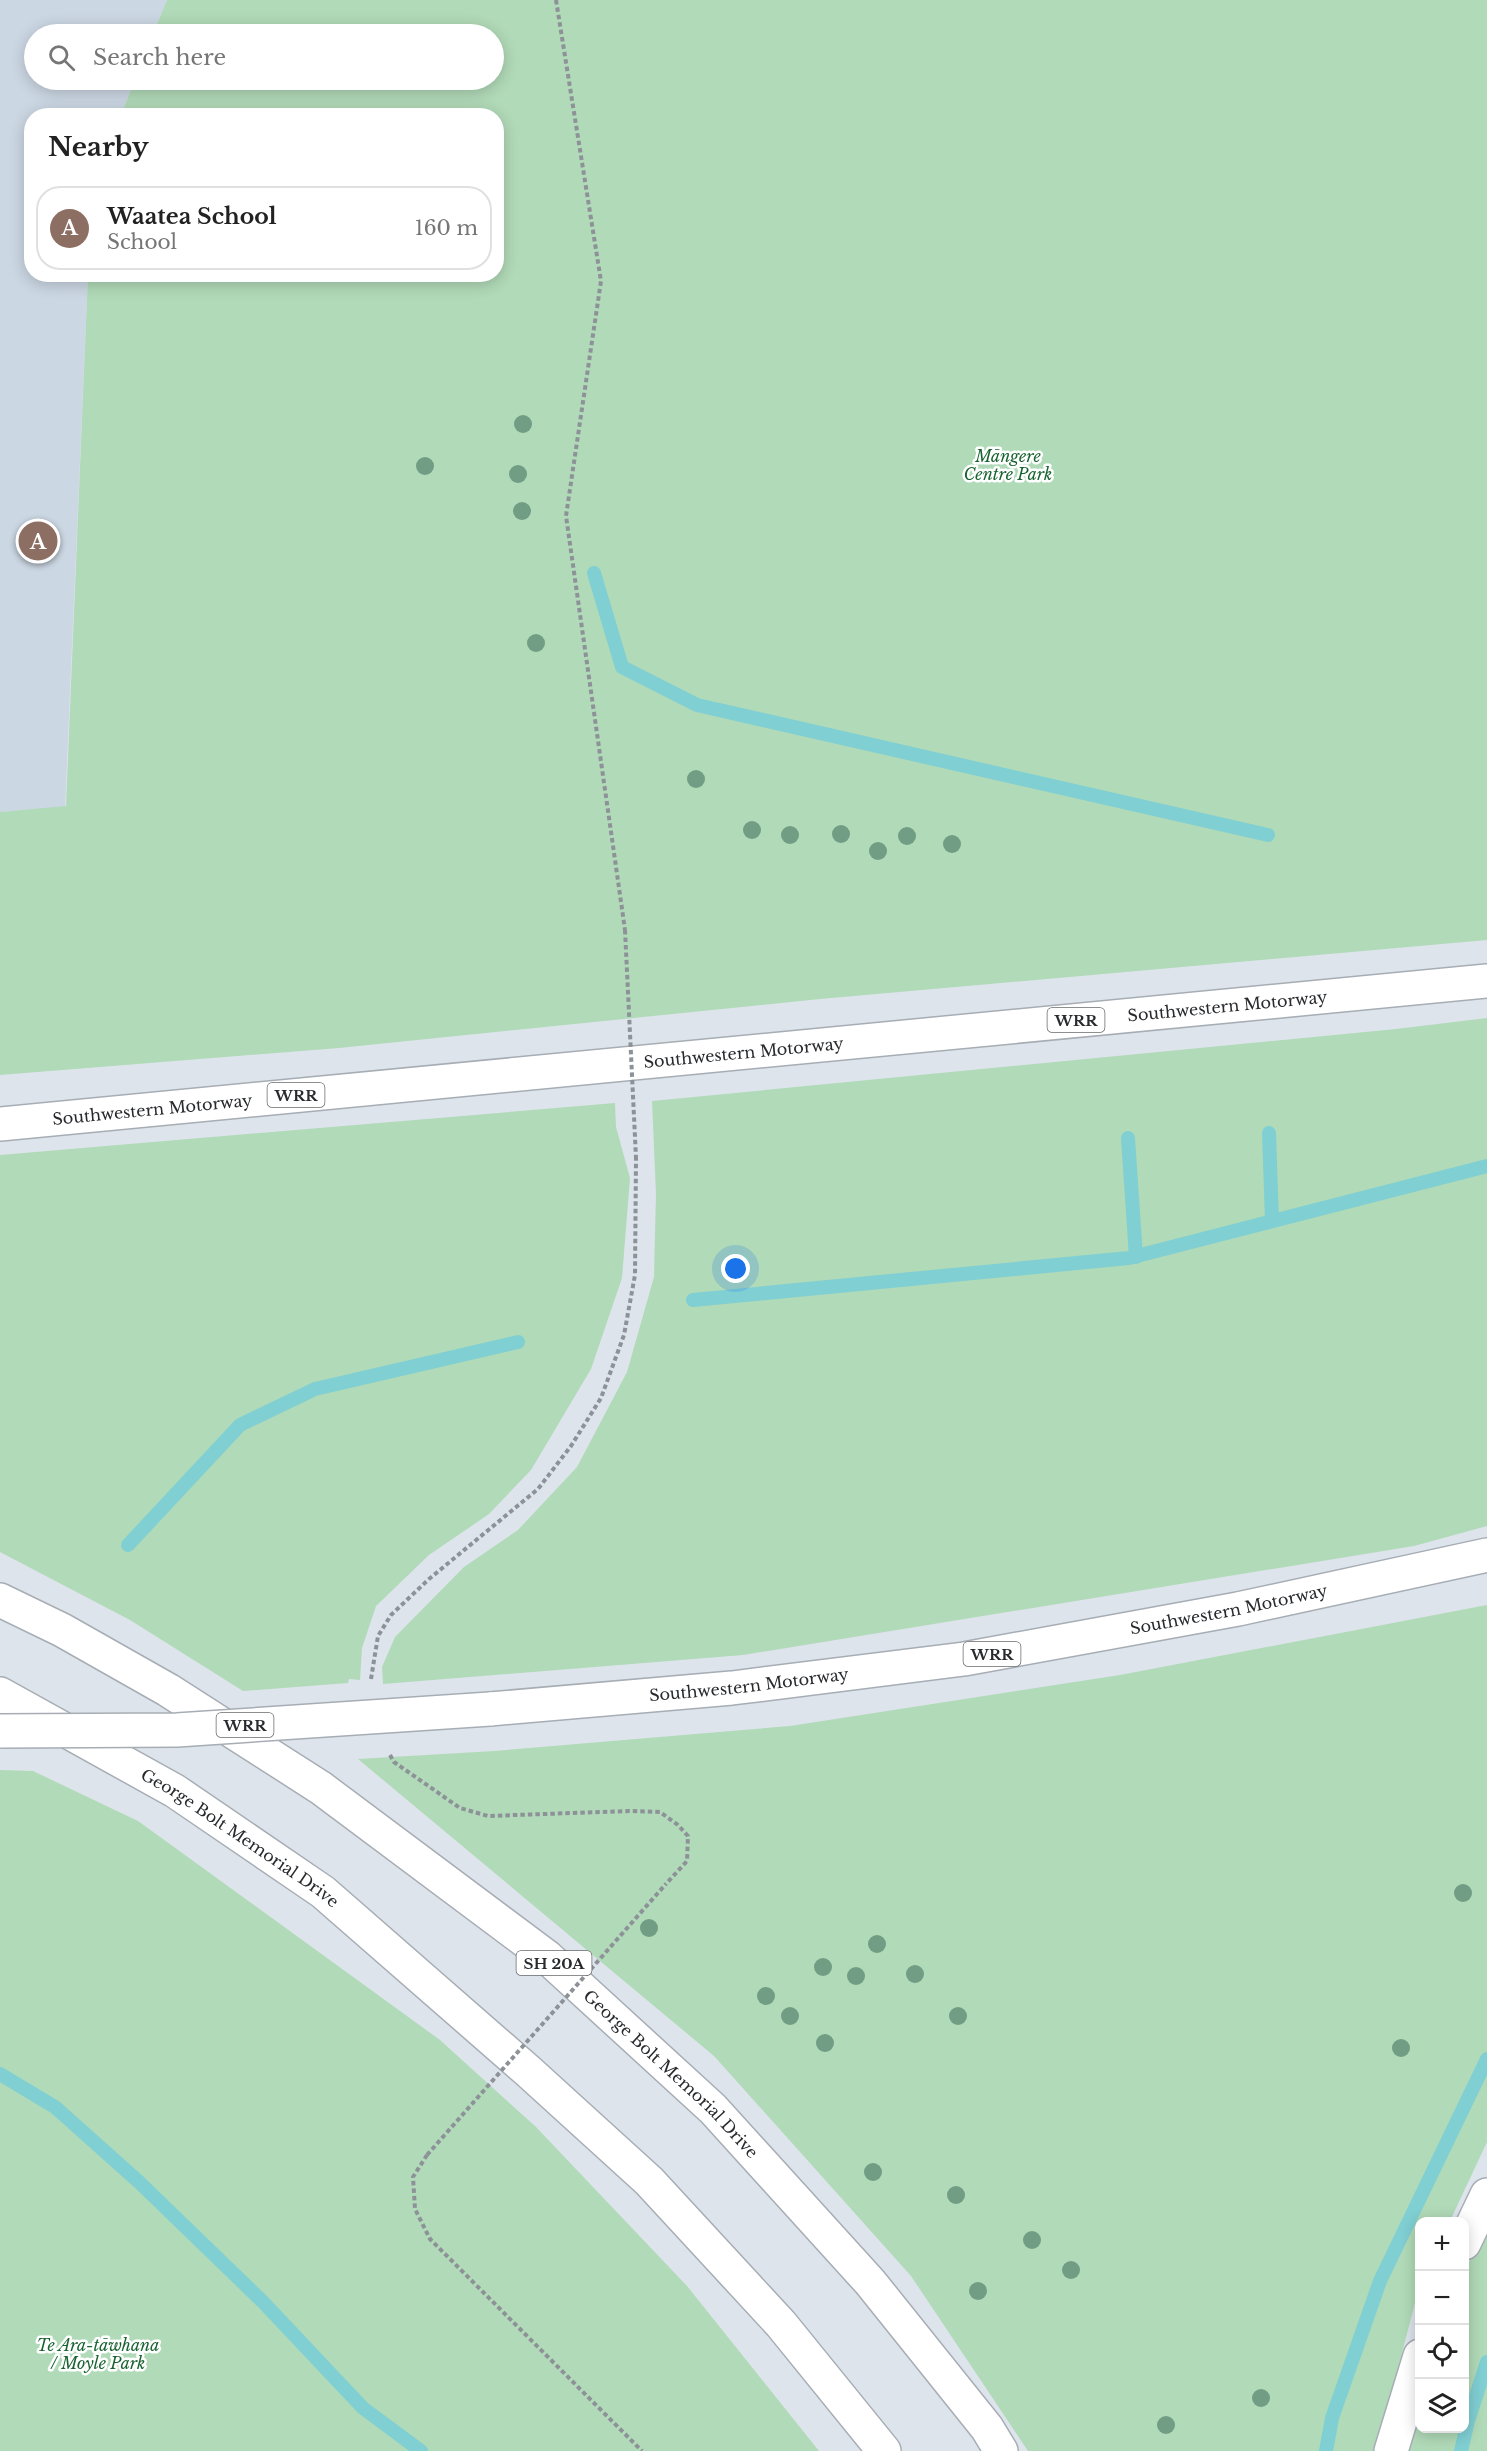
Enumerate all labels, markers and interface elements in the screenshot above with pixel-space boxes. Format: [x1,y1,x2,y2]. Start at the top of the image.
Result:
search box [24,24,504,90]
icon: search [45,41,78,74]
text: Search here [93,44,226,71]
text: Nearby [48,131,149,163]
text: Waatea School [107,203,277,230]
text: A [61,216,78,240]
text: 160 m [415,216,478,240]
text: School [107,230,177,254]
park label: Māngere Centre Park [964,446,1052,484]
pin: A [18,518,57,564]
street label: Southwestern Motorway [1127,986,1329,1026]
road number: WRR [1048,1008,1104,1032]
street label: Southwestern Motorway [643,1033,845,1072]
road number: WRR [268,1083,324,1107]
street label: Southwestern Motorway [52,1090,254,1129]
your location [721,1254,750,1283]
street label: Southwestern Motorway [1128,1580,1330,1638]
road number: WRR [964,1642,1020,1666]
street label: Southwestern Motorway [648,1663,850,1705]
road number: WRR [216,1713,274,1737]
street label: George Bolt Memorial Drive [137,1764,343,1911]
road number: SH 20A [516,1951,592,1975]
street label: George Bolt Memorial Drive [579,1986,762,2162]
map controls [1415,2217,1469,2433]
button: + [1415,2217,1469,2271]
button: − [1415,2271,1469,2325]
button: locate [1415,2325,1469,2379]
park label: Te Ara-tāwhana / Moyle Park [37,2335,159,2373]
button: layers [1415,2379,1469,2433]

